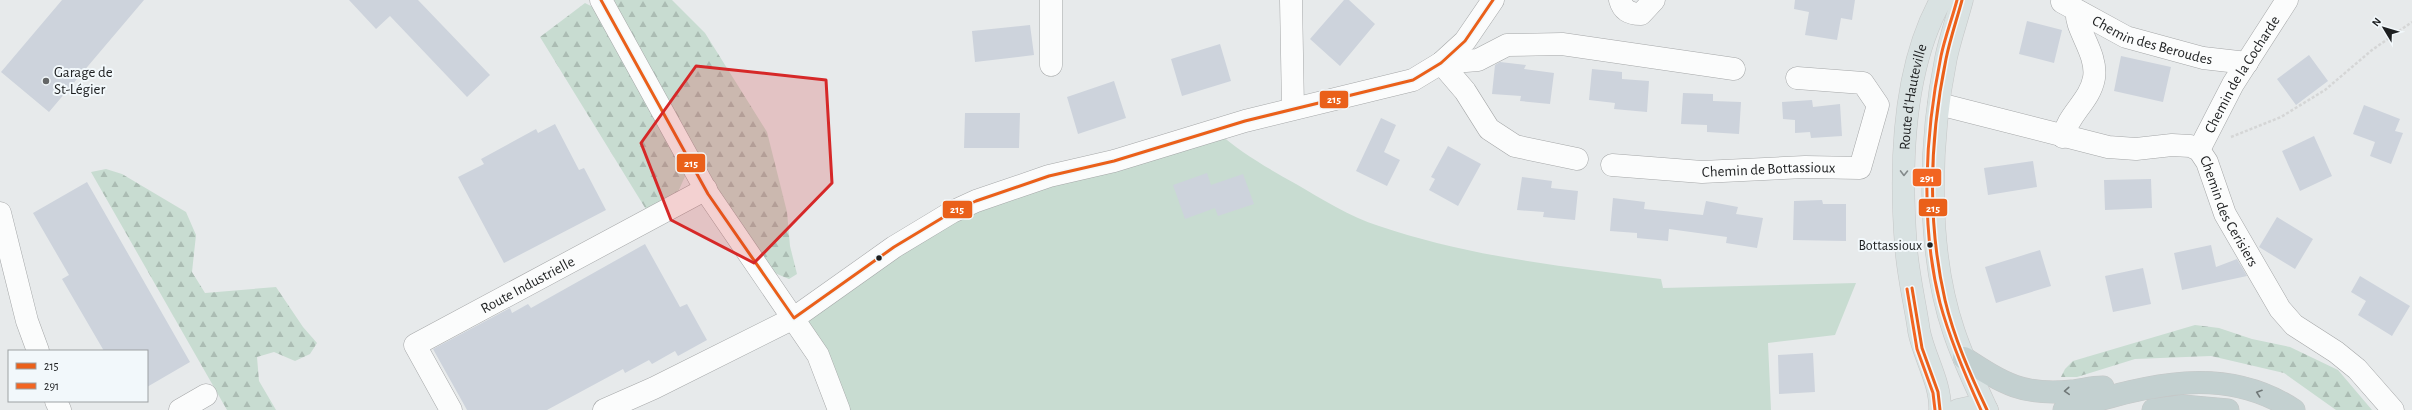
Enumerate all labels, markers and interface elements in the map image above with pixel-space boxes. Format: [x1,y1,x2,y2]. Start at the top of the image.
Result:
north arrow [2364,8,2404,48]
street label: Chemin des Beroudes [2090,13,2213,67]
street label: Chemin de la Cocharde [2202,13,2283,136]
text: N [2370,16,2383,29]
street label: Route d'Hauteville [1897,42,1930,150]
place label: Garage de St-Légier [54,65,113,97]
marker: Garage de St-Légier [41,76,51,86]
line badge: 215 [1319,90,1349,109]
text: 215 [1327,94,1341,105]
line badge: 215 [676,153,706,173]
street label: Chemin des Cerisiers [2197,153,2261,269]
text: 215 [684,158,698,169]
street label: Chemin de Bottassioux [1702,160,1836,180]
line badge: 291 [1912,168,1942,187]
one-way arrow [1900,170,1908,176]
text: 291 [1920,173,1934,184]
line badge: 215 [1918,198,1948,217]
line badge: 215 [942,200,973,219]
text: 215 [1926,203,1940,214]
text: 215 [950,204,964,215]
place label: Bottassioux [1858,239,1922,253]
marker: Bottassioux [1925,240,1935,250]
unlabelled marker [874,253,884,263]
street label: Route Industrielle [478,254,577,316]
legend [8,350,148,402]
text: 215 [44,360,59,372]
text: 291 [44,380,59,392]
one-way arrow [2064,387,2070,396]
one-way arrow [2255,389,2262,397]

